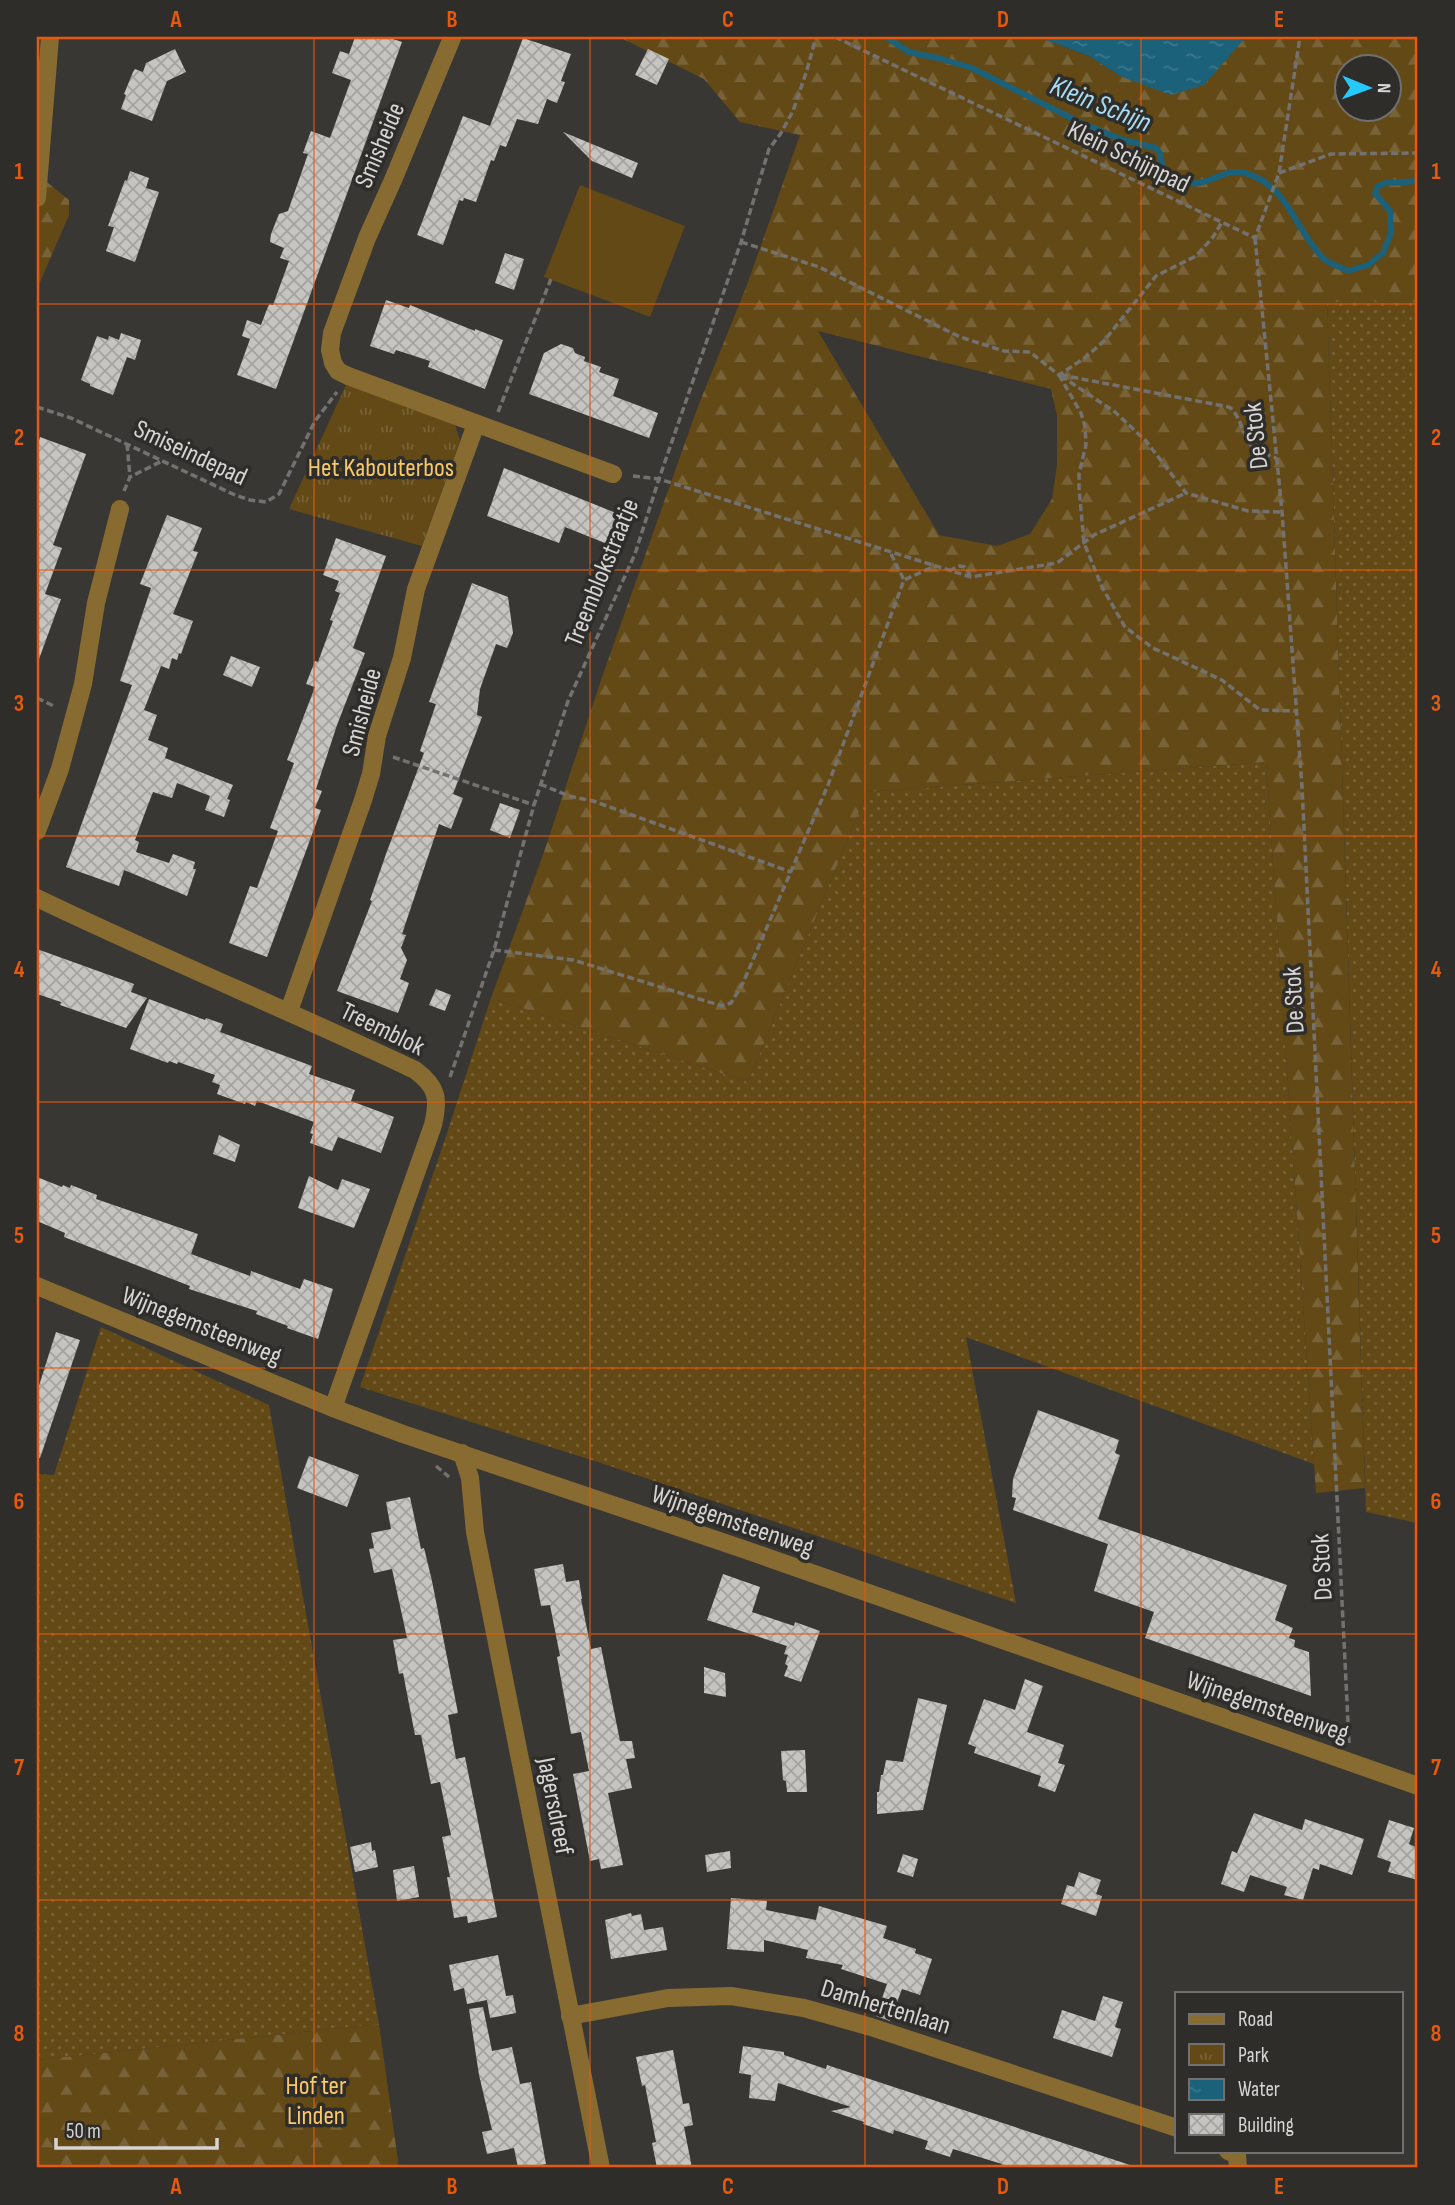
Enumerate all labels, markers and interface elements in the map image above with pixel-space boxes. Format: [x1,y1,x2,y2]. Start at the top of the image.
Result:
text: A [170,6,183,34]
text: B [447,6,458,34]
text: C [722,6,734,34]
text: D [997,6,1009,34]
text: E [1274,6,1284,34]
north arrow [1332,52,1402,122]
water label: Klein Schijn [1045,69,1156,140]
text: N [1372,83,1395,94]
street label: Smisheide [349,98,412,193]
street label: Klein Schijnpad [1062,114,1194,200]
text: 1 [14,158,24,186]
text: 1 [1431,158,1441,186]
street label: De Stok [1238,401,1275,471]
street label: Smiseindepad [129,414,252,493]
text: 2 [14,424,24,452]
text: 2 [1431,424,1441,452]
park label: Het Kabouterbos [308,453,454,484]
street label: Treemblokstraatje [559,494,646,651]
street label: Smisheide [336,665,389,760]
text: 3 [14,690,24,718]
text: 3 [1431,690,1441,718]
text: 4 [14,956,25,984]
text: 4 [1431,956,1442,984]
street label: De Stok [1277,966,1312,1034]
street label: Treemblok [335,996,429,1063]
text: 5 [14,1222,24,1250]
text: 5 [1431,1222,1441,1250]
street label: Wijnegemsteenweg [117,1280,286,1373]
street label: Wijnegemsteenweg [647,1479,818,1564]
text: 6 [14,1488,24,1516]
text: 6 [1431,1488,1441,1516]
street label: De Stok [1305,1533,1340,1601]
street label: Wijnegemsteenweg [1182,1665,1353,1750]
text: 7 [14,1754,24,1782]
street label: Jagersdreef [530,1754,579,1858]
text: 7 [1431,1754,1441,1782]
street label: Damhertenlaan [817,1973,954,2042]
legend [1175,1992,1402,2152]
text: Road [1238,2007,1273,2032]
text: 8 [14,2020,25,2048]
text: 8 [1431,2020,1442,2048]
text: Park [1238,2043,1269,2068]
park label: Hof ter Linden [285,2071,347,2132]
text: Water [1238,2077,1280,2102]
scale bar [56,2107,217,2151]
text: Building [1238,2113,1294,2138]
text: 50 m [66,2119,101,2144]
text: A [170,2173,183,2201]
text: B [447,2173,458,2201]
text: C [722,2173,734,2201]
text: D [997,2173,1009,2201]
text: E [1274,2173,1284,2201]

